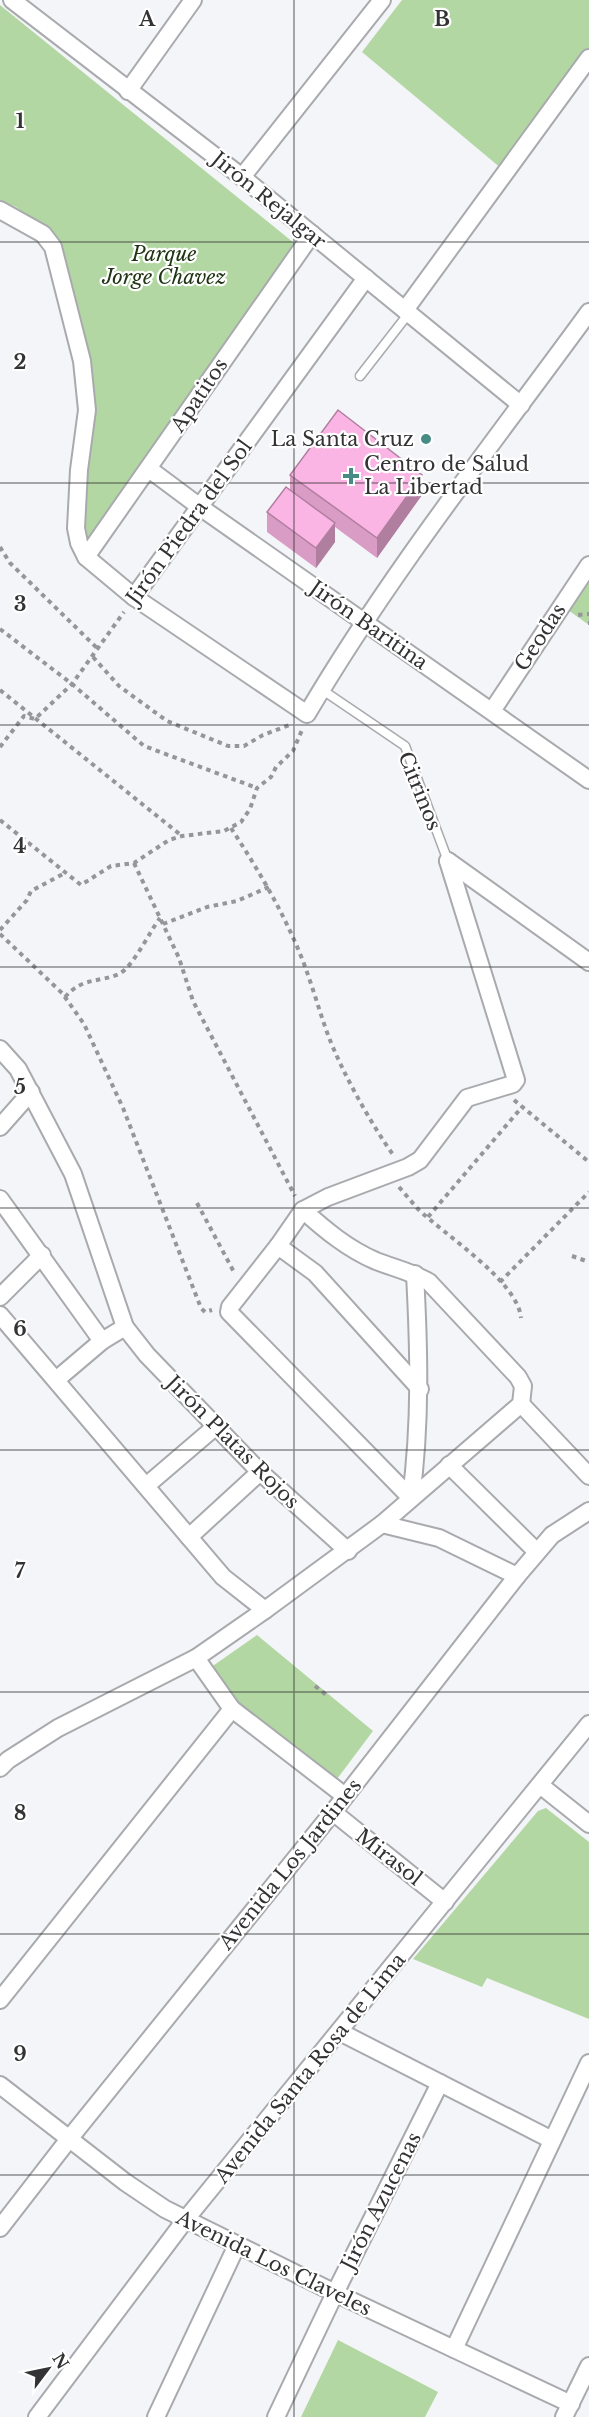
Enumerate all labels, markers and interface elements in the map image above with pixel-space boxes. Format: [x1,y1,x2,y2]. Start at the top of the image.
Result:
text: A [138,7,156,31]
text: B [434,7,450,31]
text: 1 [16,109,25,133]
street label: Jirón Rejalgar [205,145,331,254]
park label: Parque Jorge Chavez [101,242,226,289]
text: 2 [13,350,27,374]
street label: Apatitos [165,353,232,437]
place label: La Santa Cruz [271,427,414,451]
marker: La Santa Cruz [419,432,433,446]
street label: Jirón Piedra del Sol [119,435,257,611]
place label: Centro de Salud La Libertad [364,452,529,499]
marker: Centro de Salud La Libertad [342,467,360,485]
street label: Jirón Baritina [303,574,433,675]
text: 3 [14,592,26,616]
street label: Geodas [509,599,571,675]
street label: Citrinos [393,748,447,834]
text: 4 [13,834,27,858]
text: 5 [14,1075,26,1099]
text: 6 [13,1317,27,1341]
street label: Jirón Platas Rojos [159,1368,304,1513]
text: 7 [15,1559,26,1583]
street label: Avenida Los Jardines [213,1774,366,1955]
text: 8 [14,1801,26,1825]
street label: Mirasol [351,1824,427,1890]
street label: Avenida Santa Rosa de Lima [209,1947,411,2189]
text: 9 [13,2042,27,2066]
street label: Jirón Azucenas [335,2128,426,2277]
street label: Avenida Los Claveles [172,2205,375,2321]
north arrow [18,2339,78,2399]
text: N [48,2349,73,2373]

